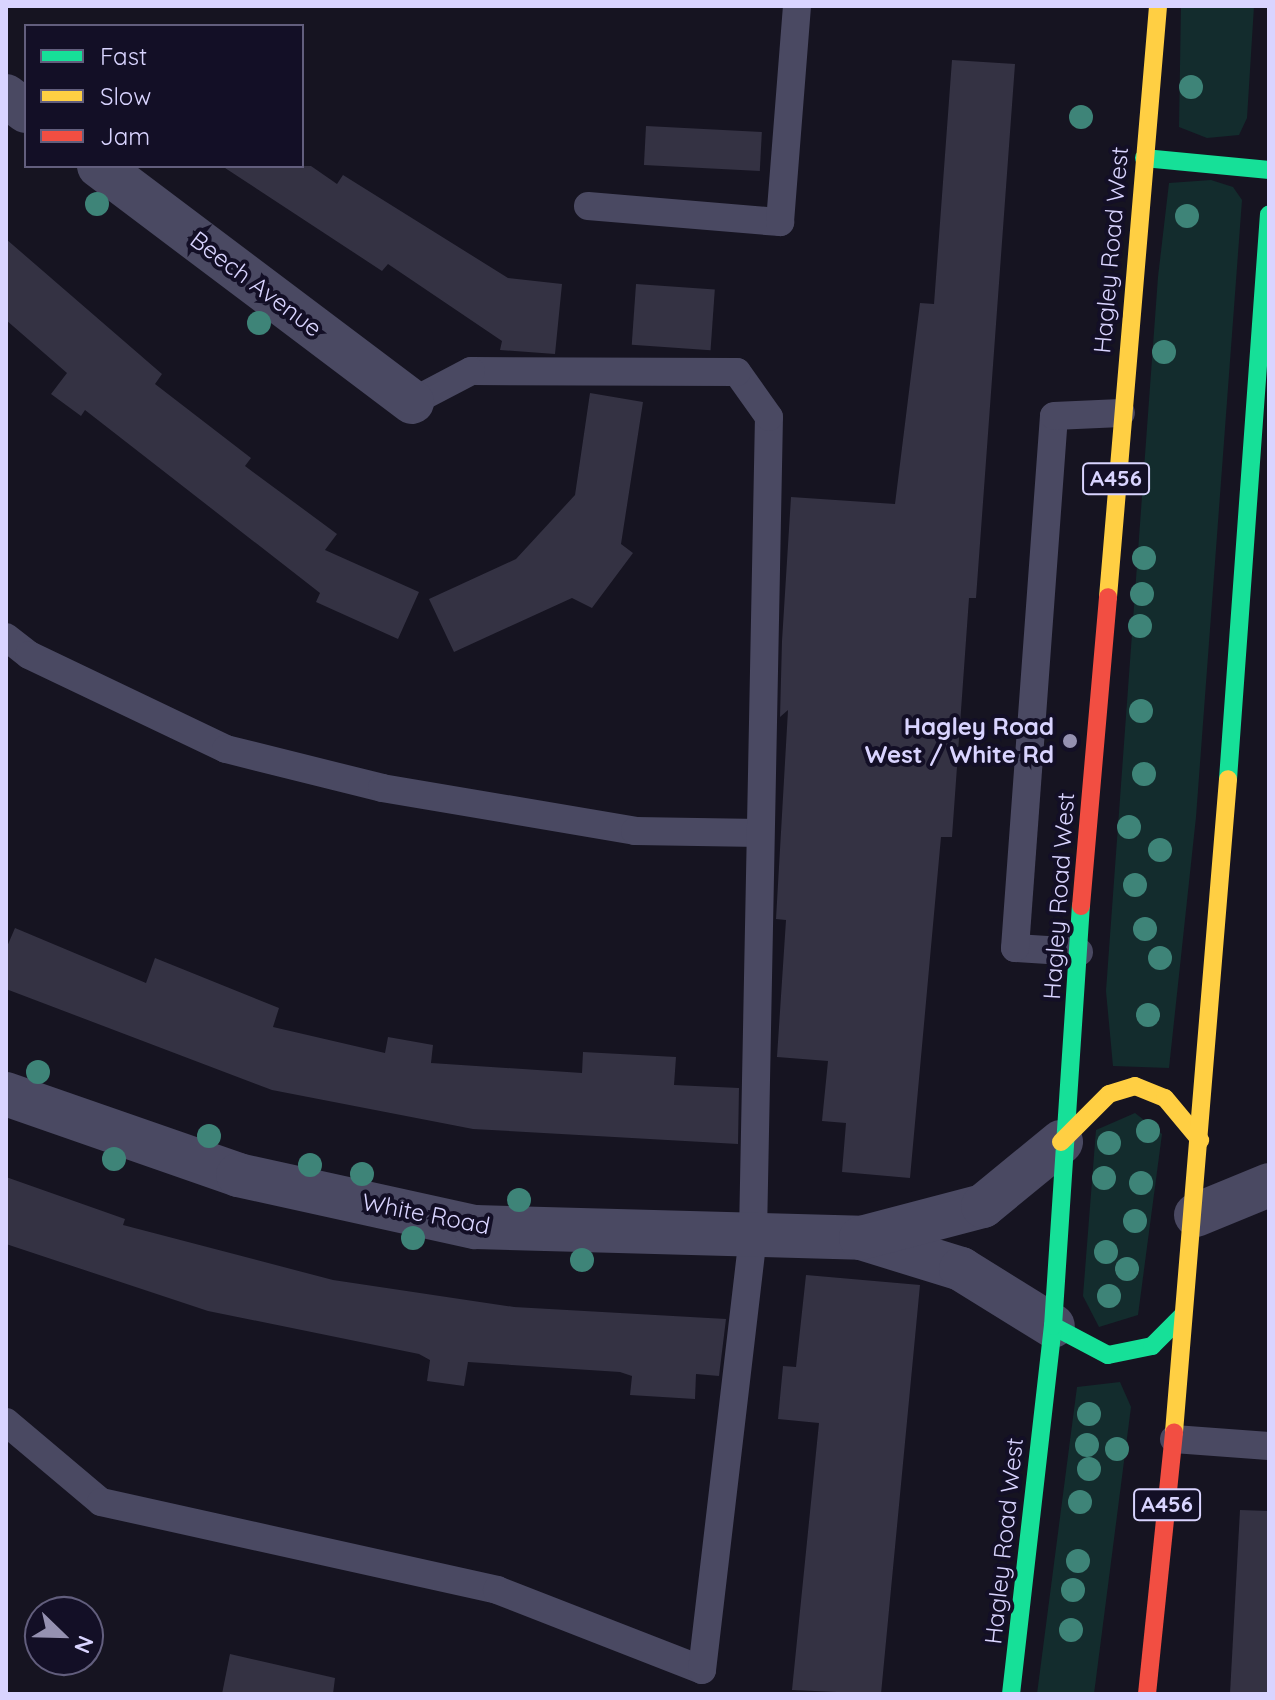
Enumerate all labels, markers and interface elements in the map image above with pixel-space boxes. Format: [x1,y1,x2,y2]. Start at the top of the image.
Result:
legend [24,24,304,168]
text: Fast [100,41,147,71]
text: Slow [100,81,151,111]
text: Jam [100,121,150,151]
street label: Hagley Road West [1088,145,1134,355]
street label: Beech Avenue [184,225,328,343]
road number: A456 [1082,461,1150,497]
place label: Hagley Road West / White Rd [865,713,1054,769]
marker: Hagley Road West / White Rd [1061,732,1079,750]
street label: Hagley Road West [1037,791,1081,1001]
street label: White Road [360,1187,492,1241]
street label: Hagley Road West [979,1436,1029,1646]
road number: A456 [1133,1487,1201,1523]
north arrow [24,1596,104,1676]
text: N [68,1632,100,1658]

